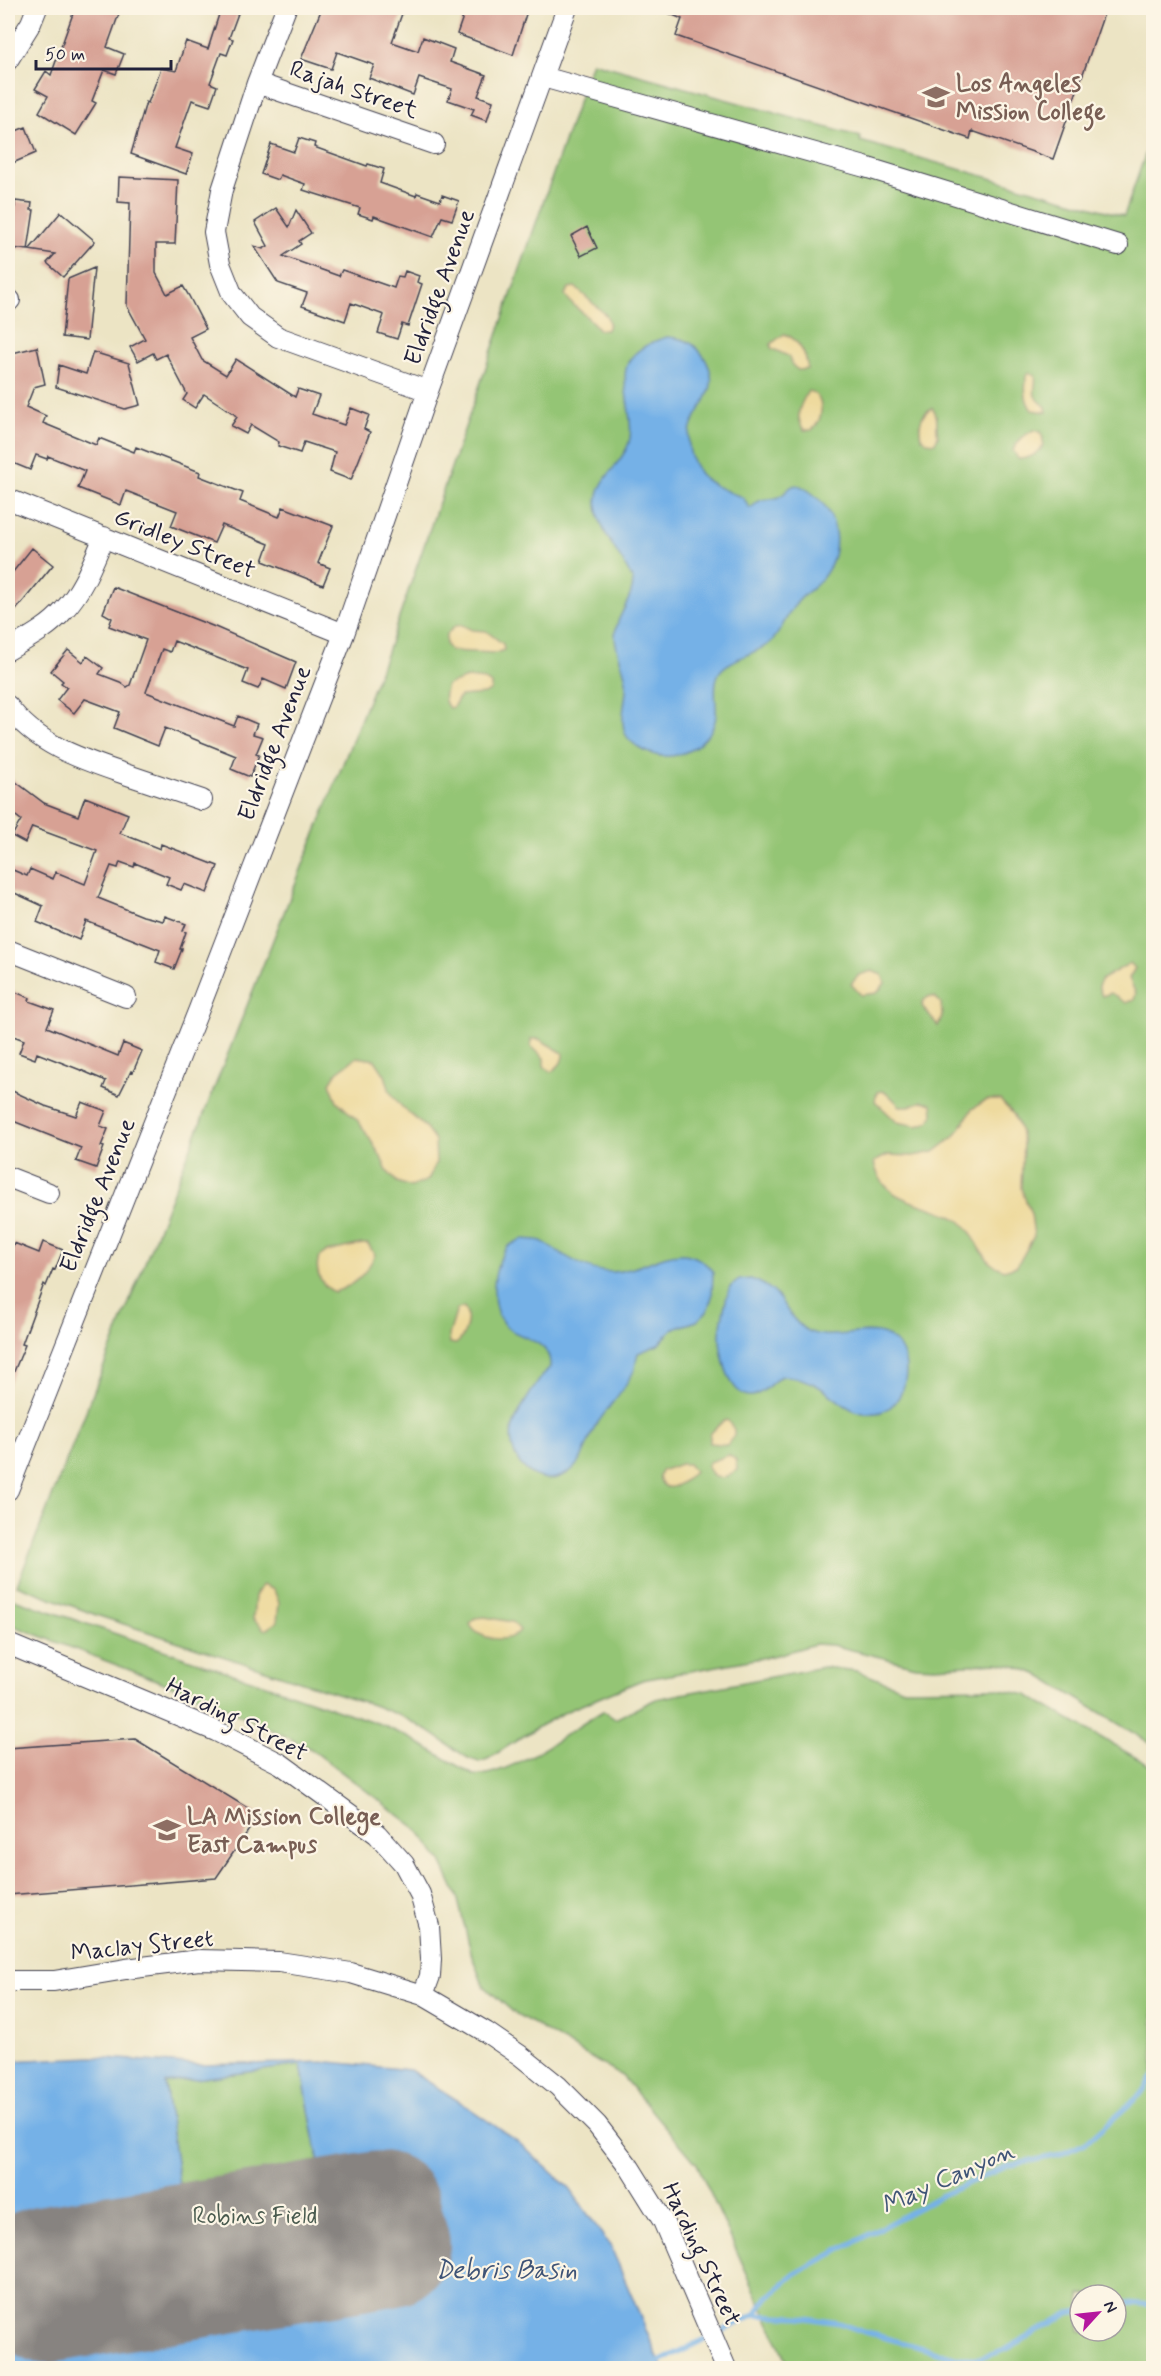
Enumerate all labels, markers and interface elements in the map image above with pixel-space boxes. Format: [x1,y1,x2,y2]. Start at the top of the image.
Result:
scale bar [36,33,171,71]
text: 50 m [45,43,85,67]
street label: Rajah Street [285,54,422,127]
place label: Los Angeles Mission College [956,69,1106,131]
school or university icon: Los Angeles Mission College [921,82,951,112]
street label: Eldridge Avenue [398,205,486,371]
street label: Gridley Street [109,502,260,587]
street label: Eldridge Avenue [232,661,322,827]
street label: Eldridge Avenue [53,1114,146,1279]
street label: Harding Street [159,1671,313,1772]
place label: LA Mission College East Campus [187,1802,381,1861]
school or university icon: LA Mission College East Campus [152,1815,182,1845]
street label: Maclay Street [69,1924,215,1969]
water label: May Canyon [876,2134,1020,2223]
street label: Harding Street [651,2178,748,2333]
park label: Robins Field [193,2201,317,2232]
water label: Debris Basin [435,2254,577,2288]
north arrow [1068,2283,1128,2343]
text: N [1098,2297,1122,2316]

